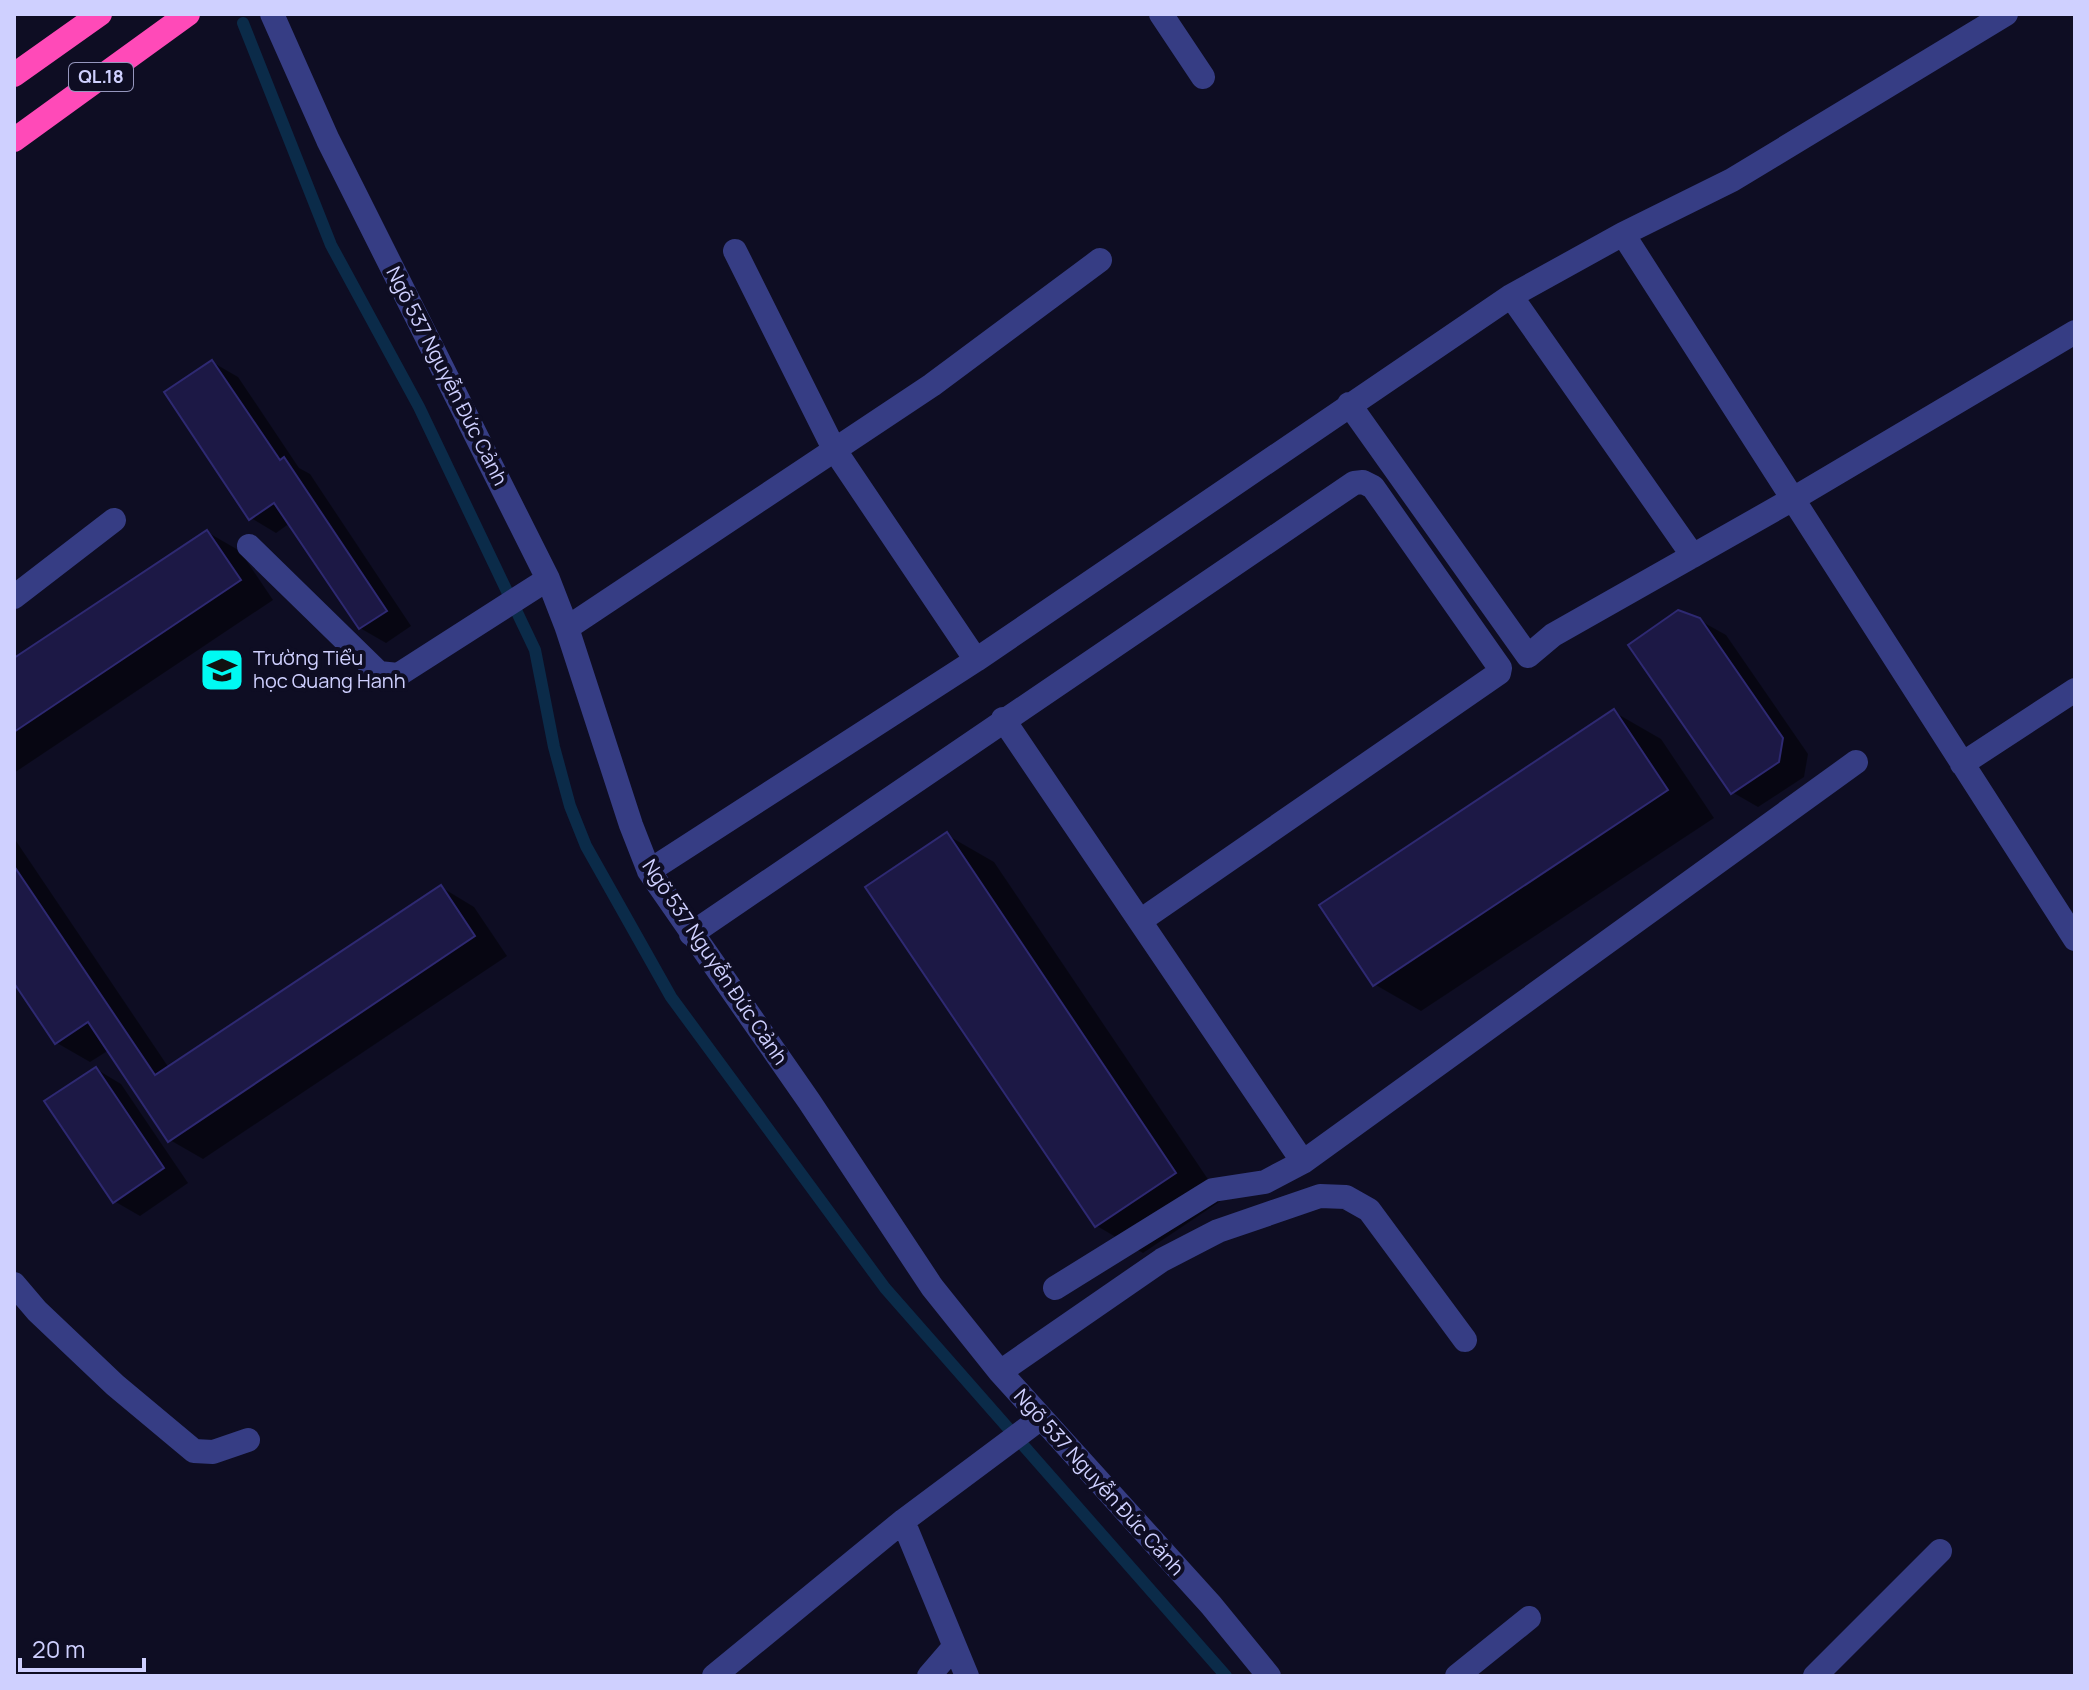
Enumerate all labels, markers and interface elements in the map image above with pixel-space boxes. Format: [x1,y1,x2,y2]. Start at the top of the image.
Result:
road number: QL.18 [69,63,133,91]
street label: Ngõ 537 Nguyễn Đức Cảnh [380,262,514,490]
place label: Trường Tiểu học Quang Hanh [253,644,406,694]
school or university icon: Trường Tiểu học Quang Hanh [198,646,246,694]
street label: Ngõ 537 Nguyễn Đức Cảnh [636,854,794,1070]
street label: Ngõ 537 Nguyễn Đức Cảnh [1008,1383,1190,1581]
scale bar [20,1622,144,1672]
text: 20 m [32,1632,85,1665]

